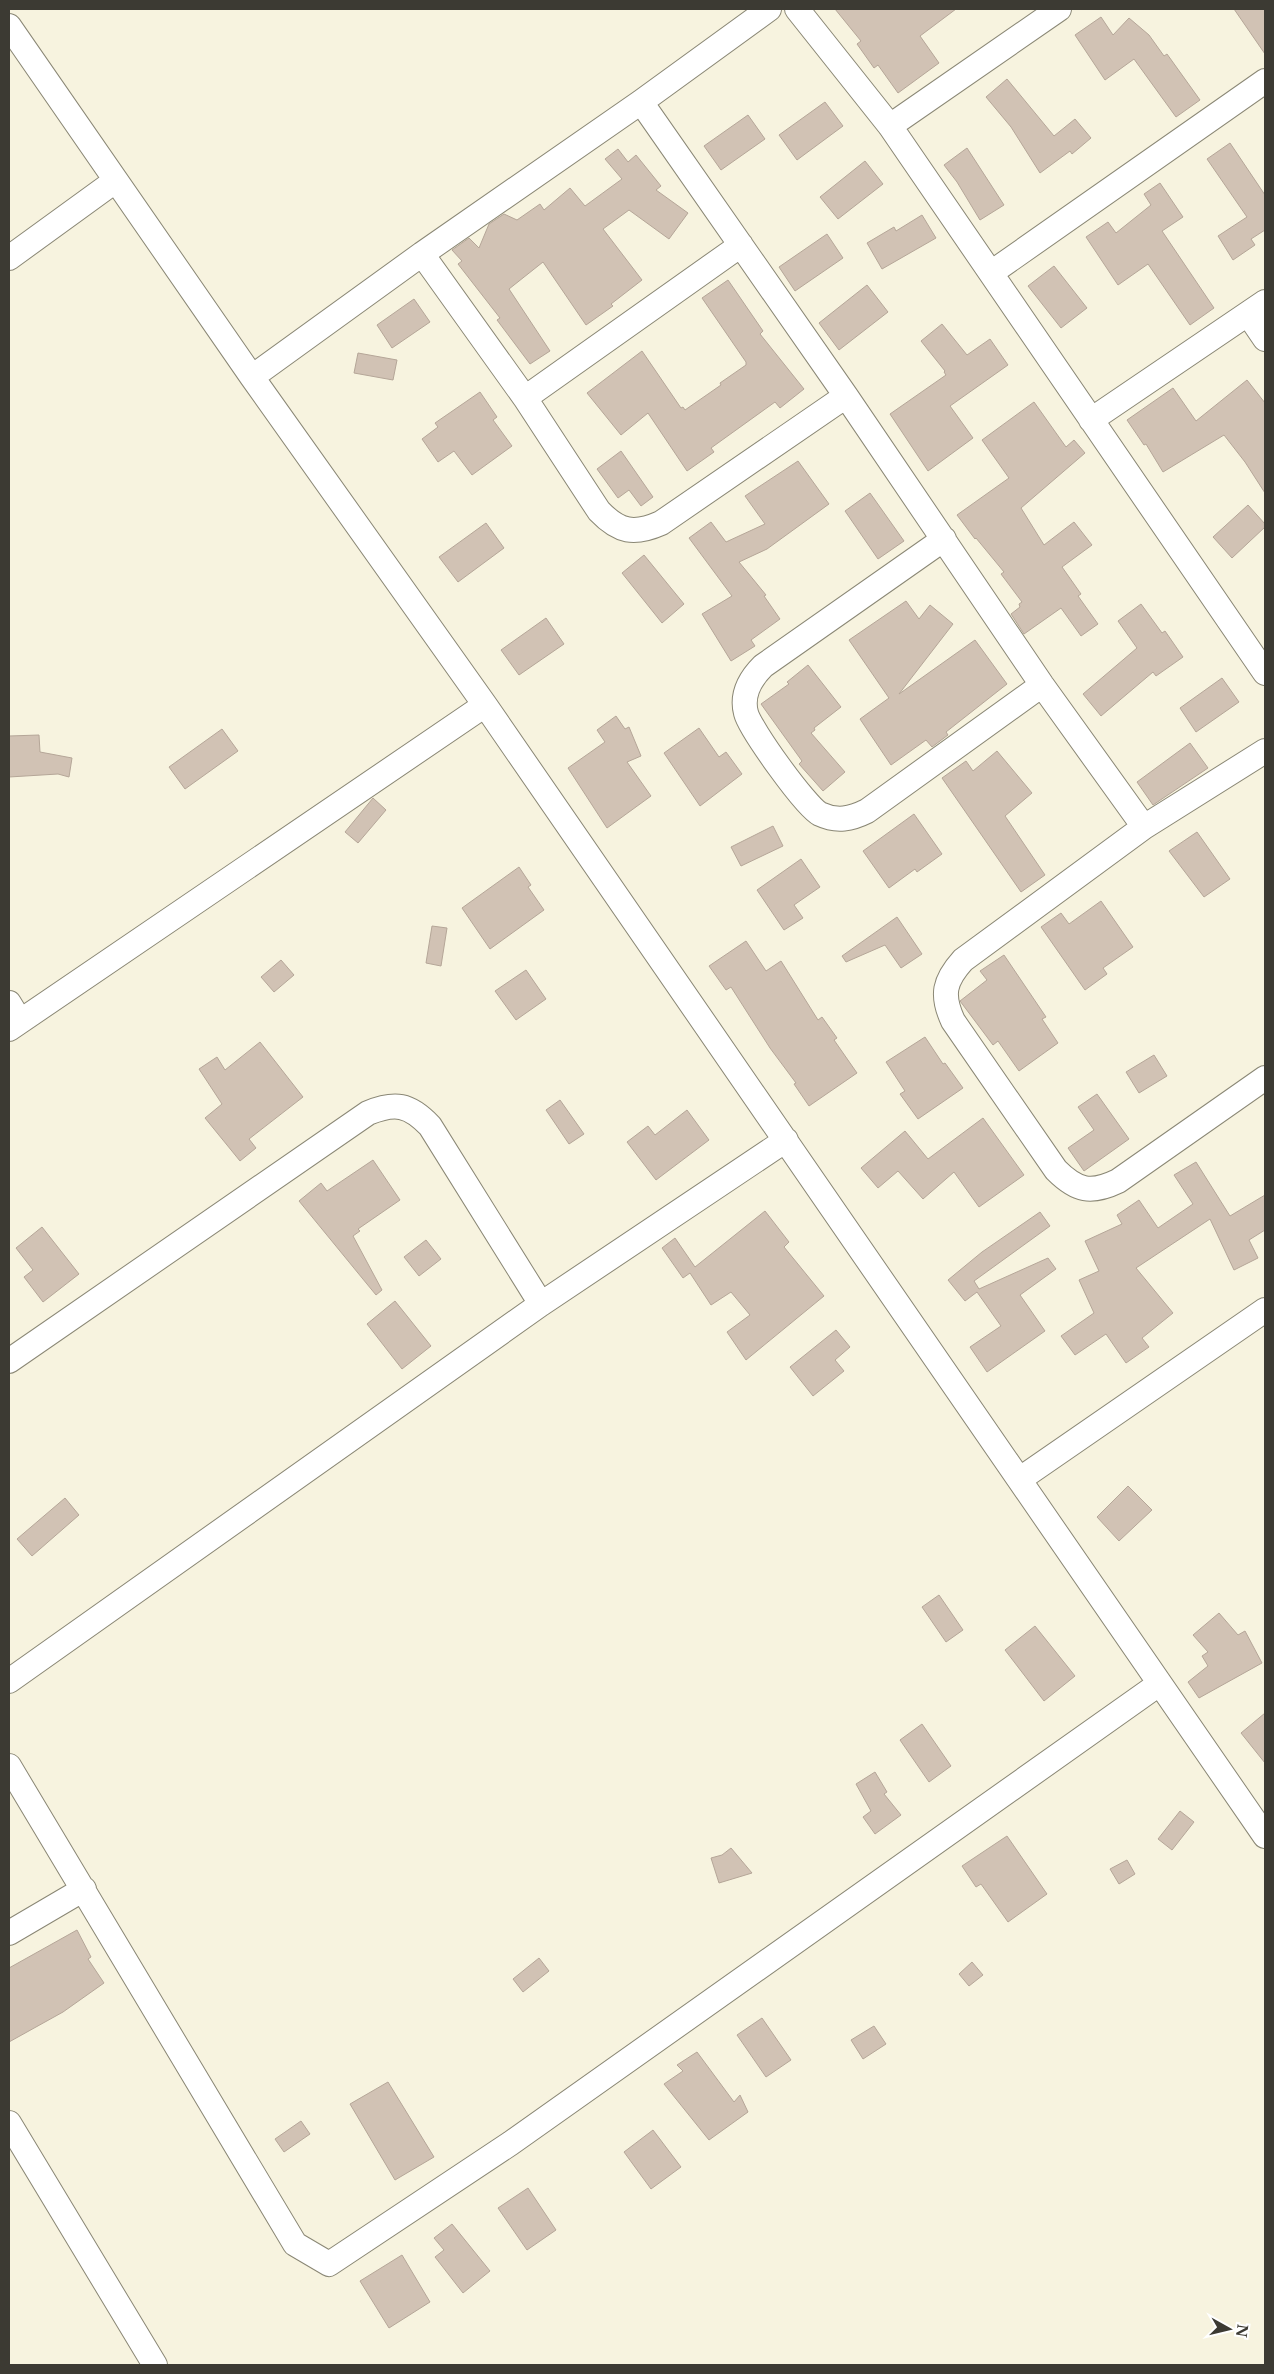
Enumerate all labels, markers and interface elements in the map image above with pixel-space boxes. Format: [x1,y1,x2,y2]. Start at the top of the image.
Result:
north arrow [1204,2304,1254,2354]
text: N [1232,2323,1252,2339]

